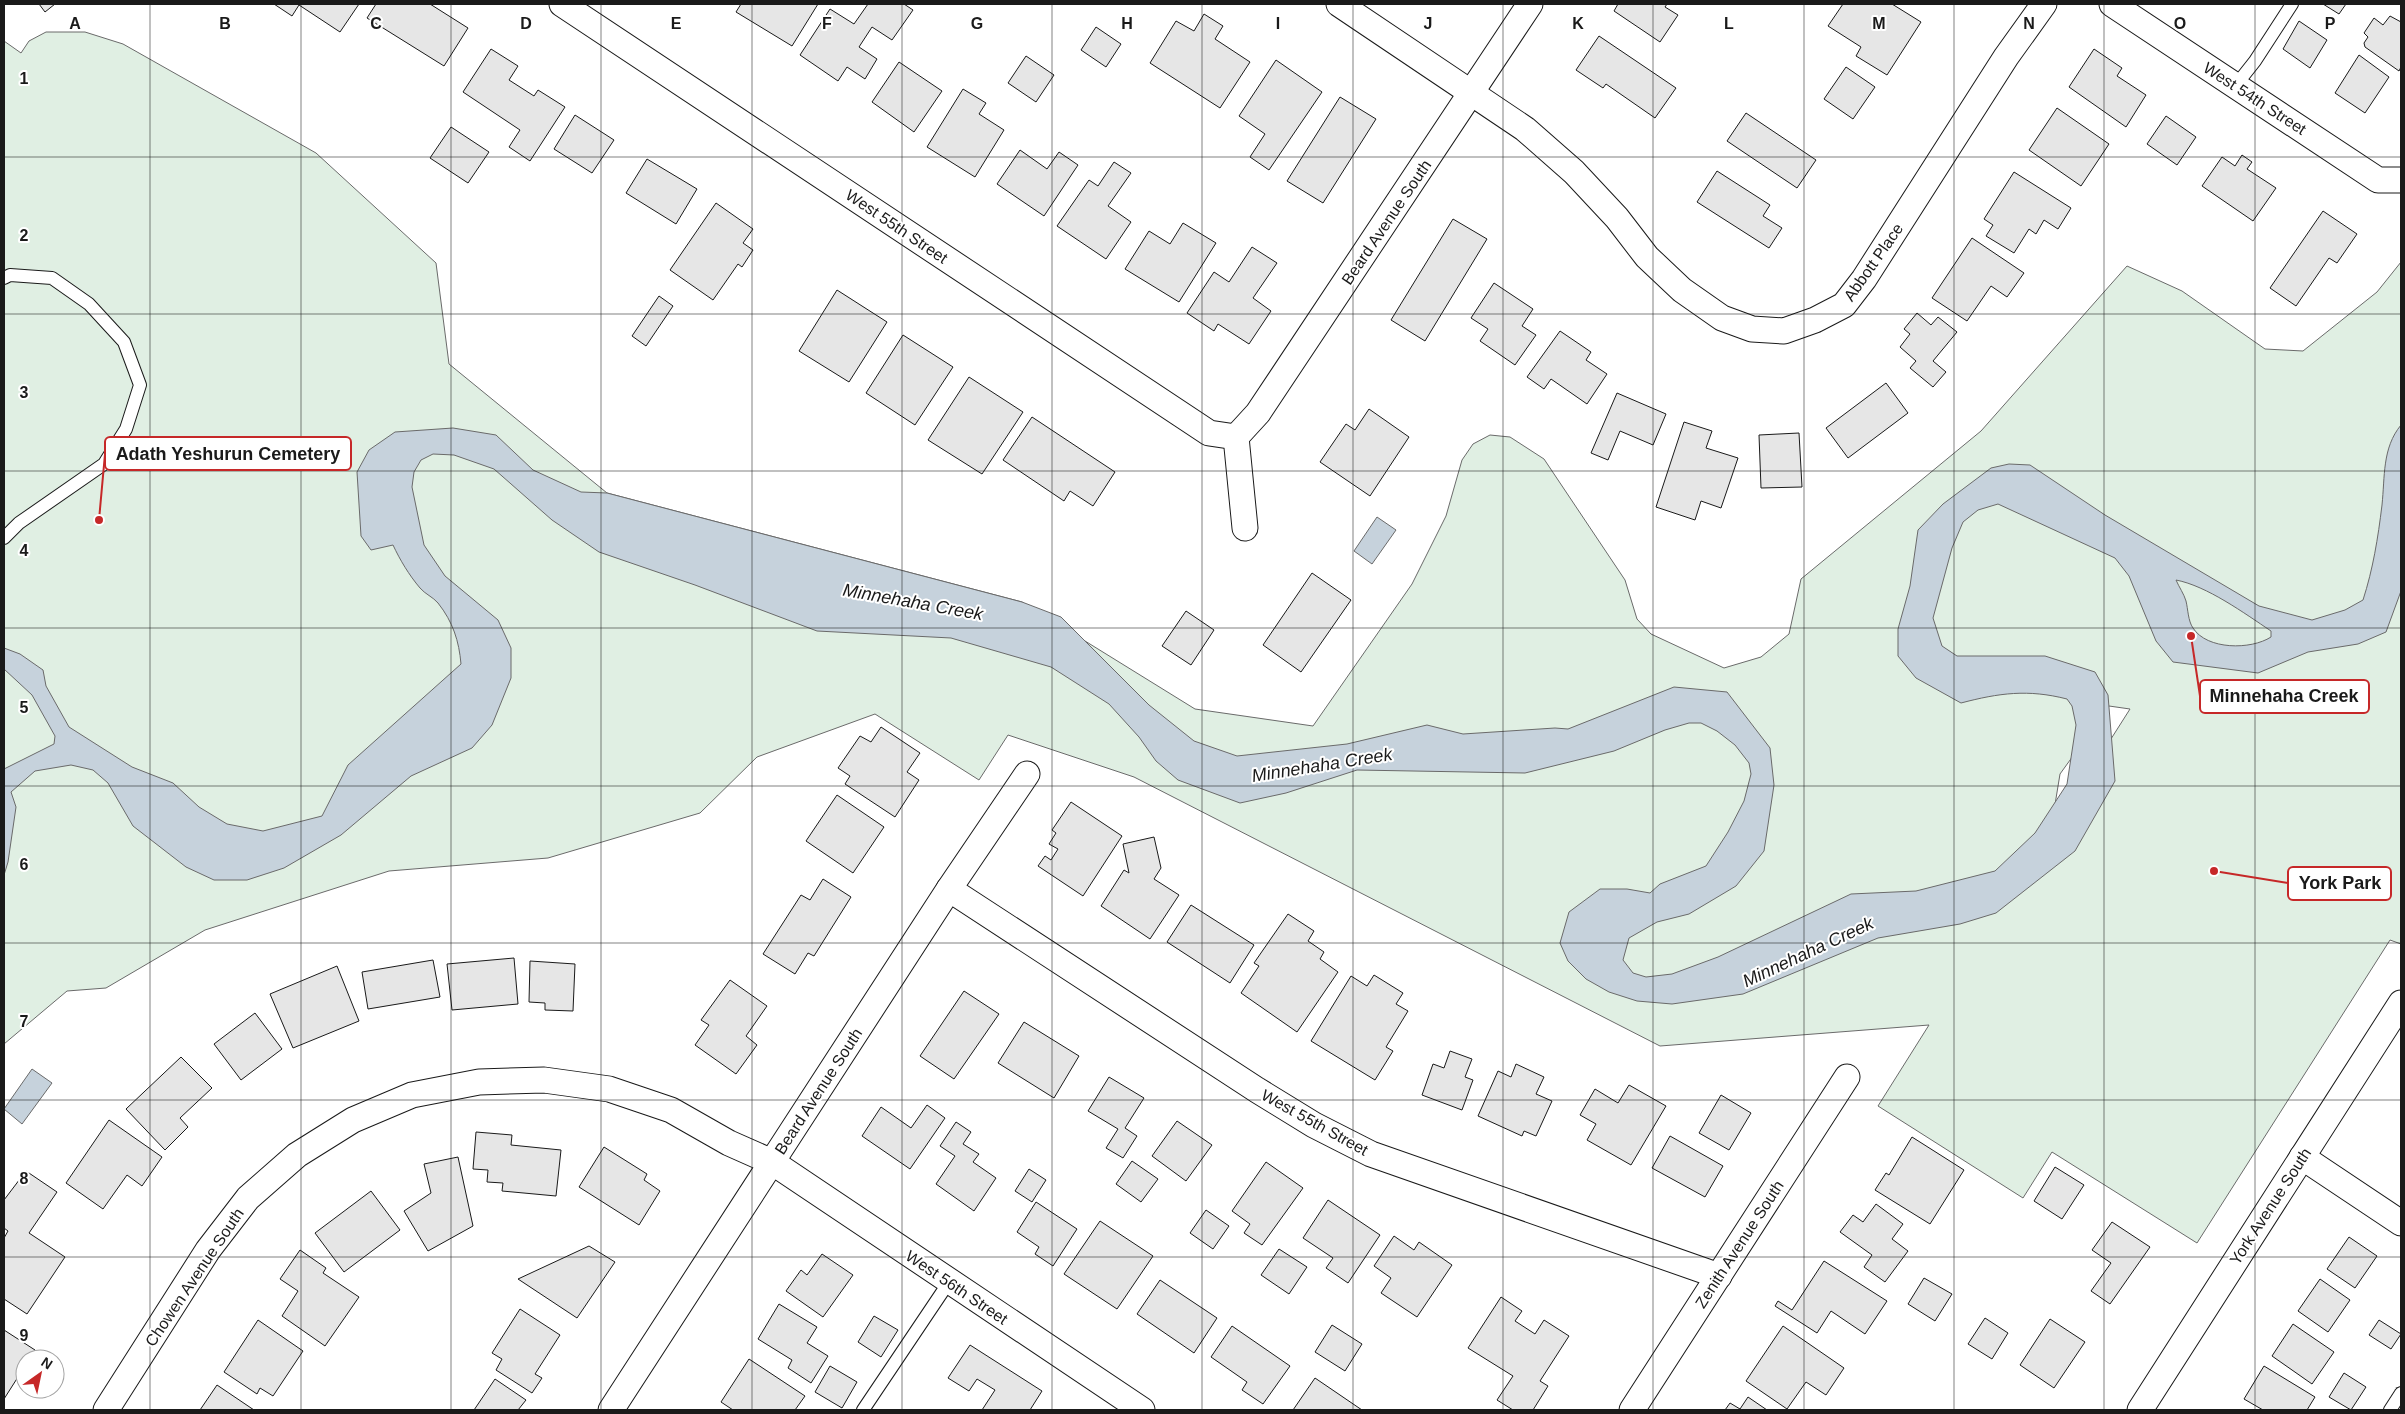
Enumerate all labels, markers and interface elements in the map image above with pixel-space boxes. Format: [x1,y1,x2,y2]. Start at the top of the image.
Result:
text: A [69,15,81,32]
text: B [219,15,231,32]
text: C [370,15,382,32]
text: D [520,15,532,32]
text: E [671,15,682,32]
text: F [822,15,832,32]
text: G [971,15,983,32]
text: H [1121,15,1133,32]
text: I [1276,15,1280,32]
text: J [1424,15,1432,32]
text: K [1572,15,1584,32]
text: L [1724,15,1734,32]
text: M [1872,15,1886,32]
text: N [2023,15,2035,32]
text: O [2174,15,2186,32]
text: P [2325,15,2336,32]
street label: West 54th Street [2200,59,2310,138]
text: 1 [20,70,29,87]
street label: Beard Avenue South [1338,157,1434,288]
street label: West 55th Street [843,186,951,267]
street label: Abbott Place [1840,220,1906,304]
text: 2 [20,227,29,244]
text: 3 [20,384,29,401]
callout: Adath Yeshurun Cemetery [105,437,351,470]
text: Adath Yeshurun Cemetery [116,444,340,464]
text: 4 [20,542,29,559]
water label: Minnehaha Creek [841,580,986,624]
callout: Minnehaha Creek [2200,680,2369,713]
text: Minnehaha Creek [2209,686,2360,706]
text: 5 [20,699,29,716]
water label: Minnehaha Creek [1250,744,1395,786]
text: 6 [20,856,29,873]
callout: York Park [2288,867,2391,900]
text: York Park [2299,873,2382,893]
water label: Minnehaha Creek [1739,912,1878,991]
text: 7 [20,1013,29,1030]
street label: Beard Avenue South [771,1025,865,1157]
street label: West 55th Street [1259,1086,1371,1159]
street label: York Avenue South [2226,1145,2314,1268]
text: 8 [20,1170,29,1187]
street label: Zenith Avenue South [1692,1177,1787,1311]
street label: Chowen Avenue South [142,1205,247,1349]
street label: West 56th Street [903,1247,1011,1328]
text: 9 [20,1327,29,1344]
north arrow [15,1349,65,1399]
text: N [38,1354,56,1373]

